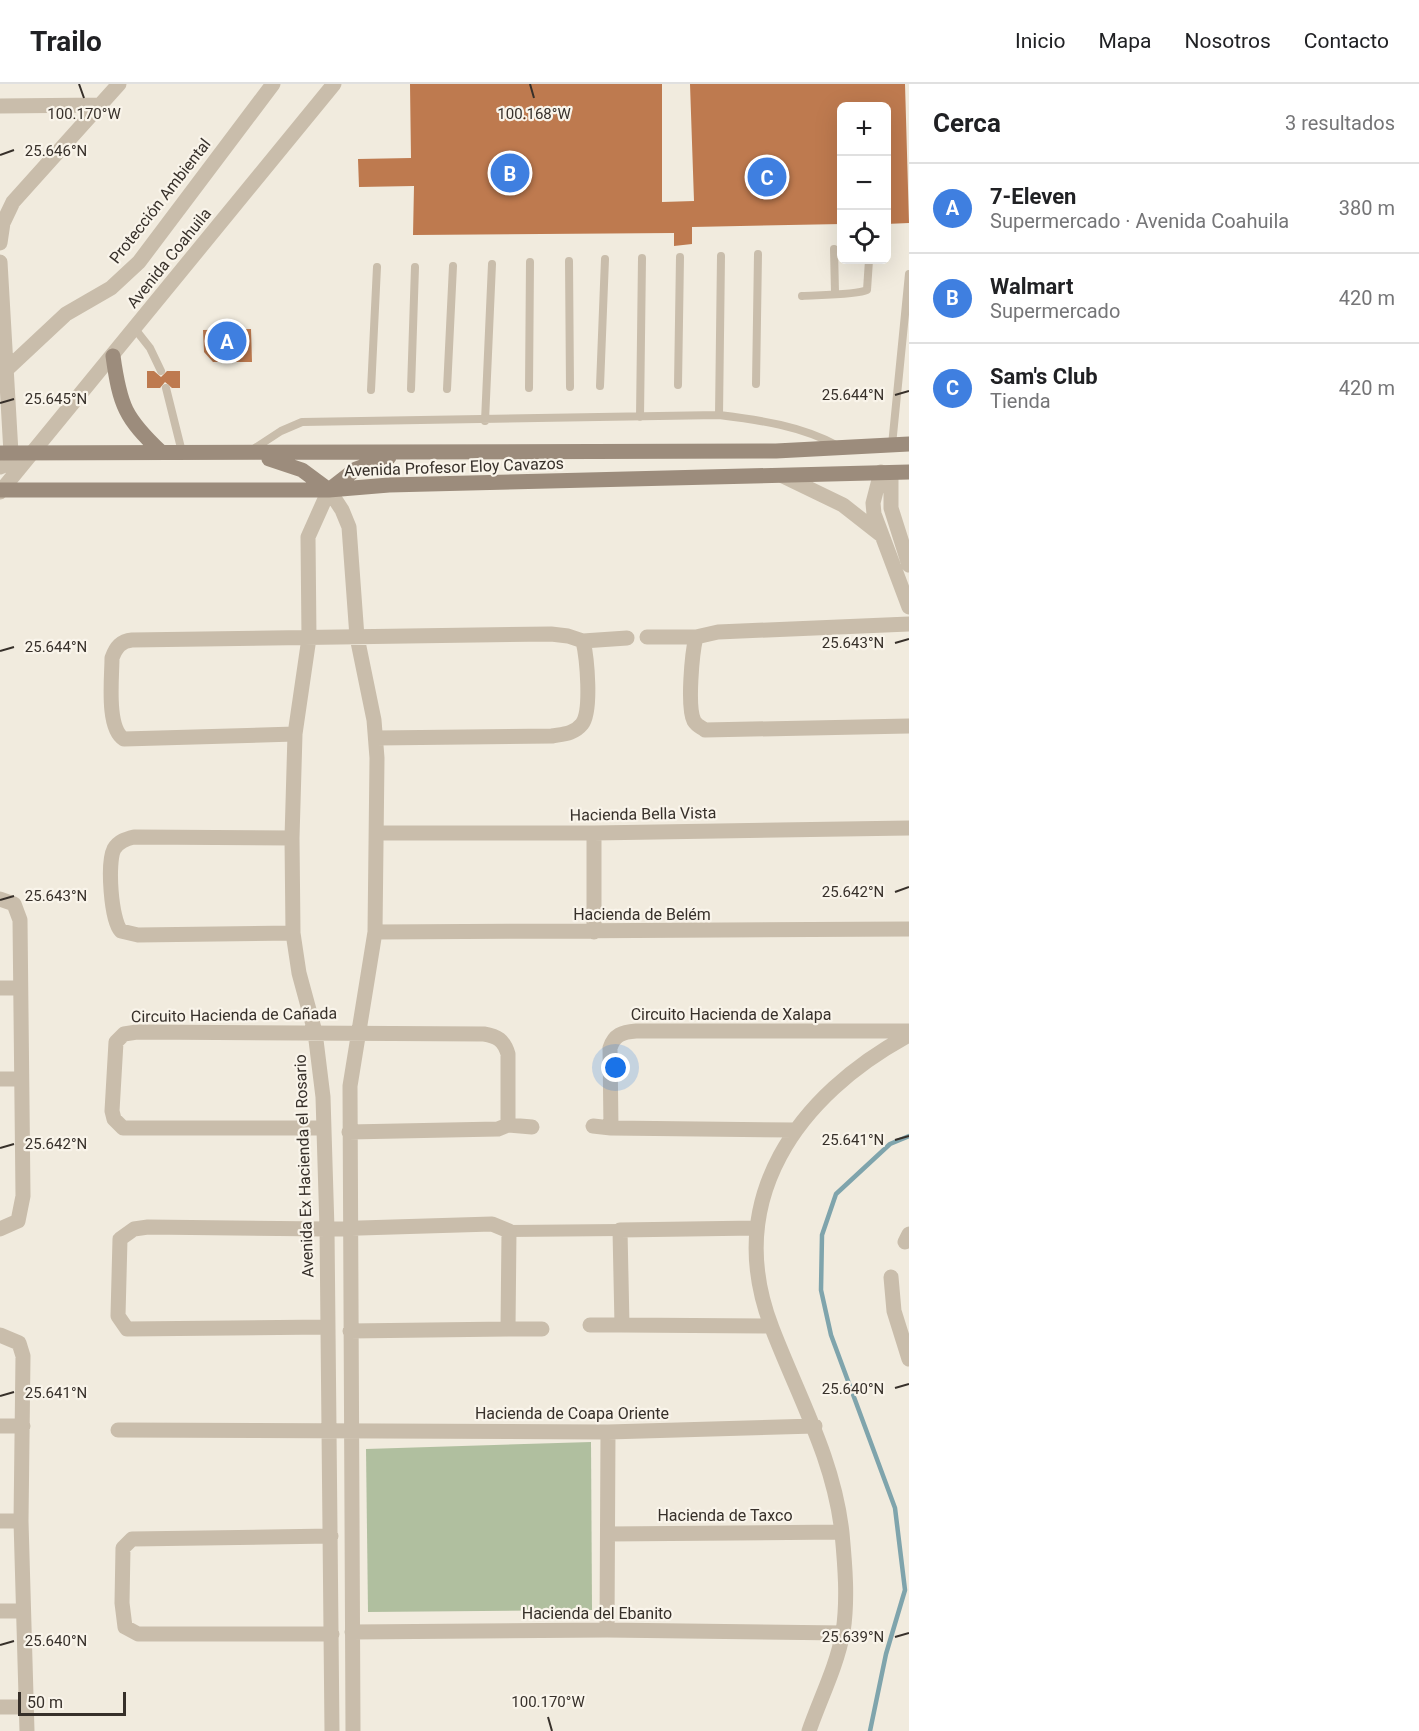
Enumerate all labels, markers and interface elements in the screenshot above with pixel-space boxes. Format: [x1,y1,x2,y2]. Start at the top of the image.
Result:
text: Trailo [30,25,102,58]
text: Inicio [1015,29,1065,53]
text: Mapa [1098,29,1151,53]
text: Nosotros [1184,29,1271,53]
text: Contacto [1304,29,1389,53]
map controls [837,102,891,264]
button: + [837,102,891,156]
text: 100.170°W [47,105,121,123]
text: 100.168°W [497,105,571,123]
text: Cerca [933,108,1001,138]
text: 3 resultados [1285,111,1395,135]
street label: Protección Ambiental [105,135,215,267]
text: 25.646°N [25,142,87,160]
pin: B [490,150,530,196]
pin: C [748,154,786,200]
button: − [837,156,891,210]
text: 7-Eleven [990,184,1076,209]
text: A [946,196,959,220]
text: 380 m [1339,196,1395,220]
street label: Avenida Coahuila [123,204,215,312]
text: Supermercado · Avenida Coahuila [990,209,1289,233]
button: locate [837,210,891,264]
text: Walmart [990,274,1073,299]
text: B [946,286,959,310]
text: 420 m [1339,286,1395,310]
text: Supermercado [990,299,1120,323]
pin: A [208,318,246,364]
text: Sam's Club [990,364,1098,389]
text: C [946,376,959,400]
text: 420 m [1339,376,1395,400]
text: 25.644°N [822,386,884,404]
text: Tienda [990,389,1051,413]
text: 25.645°N [25,390,87,408]
street label: Avenida Profesor Eloy Cavazos [344,454,564,480]
text: 25.643°N [822,634,884,652]
text: 25.644°N [25,638,87,656]
street label: Hacienda Bella Vista [570,803,716,825]
text: 25.642°N [822,883,884,901]
text: 25.643°N [25,887,87,905]
street label: Hacienda de Belém [573,905,711,924]
street label: Circuito Hacienda de Cañada [131,1004,337,1026]
street label: Circuito Hacienda de Xalapa [631,1005,831,1024]
your location [601,1053,630,1082]
street label: Avenida Ex Hacienda el Rosario [291,1054,317,1278]
text: 25.641°N [822,1131,884,1149]
text: 25.642°N [25,1135,87,1153]
text: 25.640°N [822,1380,884,1398]
text: 25.641°N [25,1384,87,1402]
street label: Hacienda de Coapa Oriente [475,1404,669,1423]
street label: Hacienda de Taxco [657,1506,793,1525]
street label: Hacienda del Ebanito [522,1604,672,1623]
text: 25.639°N [822,1628,884,1646]
text: 25.640°N [25,1632,87,1650]
scale bar [18,1689,126,1716]
text: 50 m [27,1693,63,1712]
text: 100.170°W [511,1693,585,1711]

